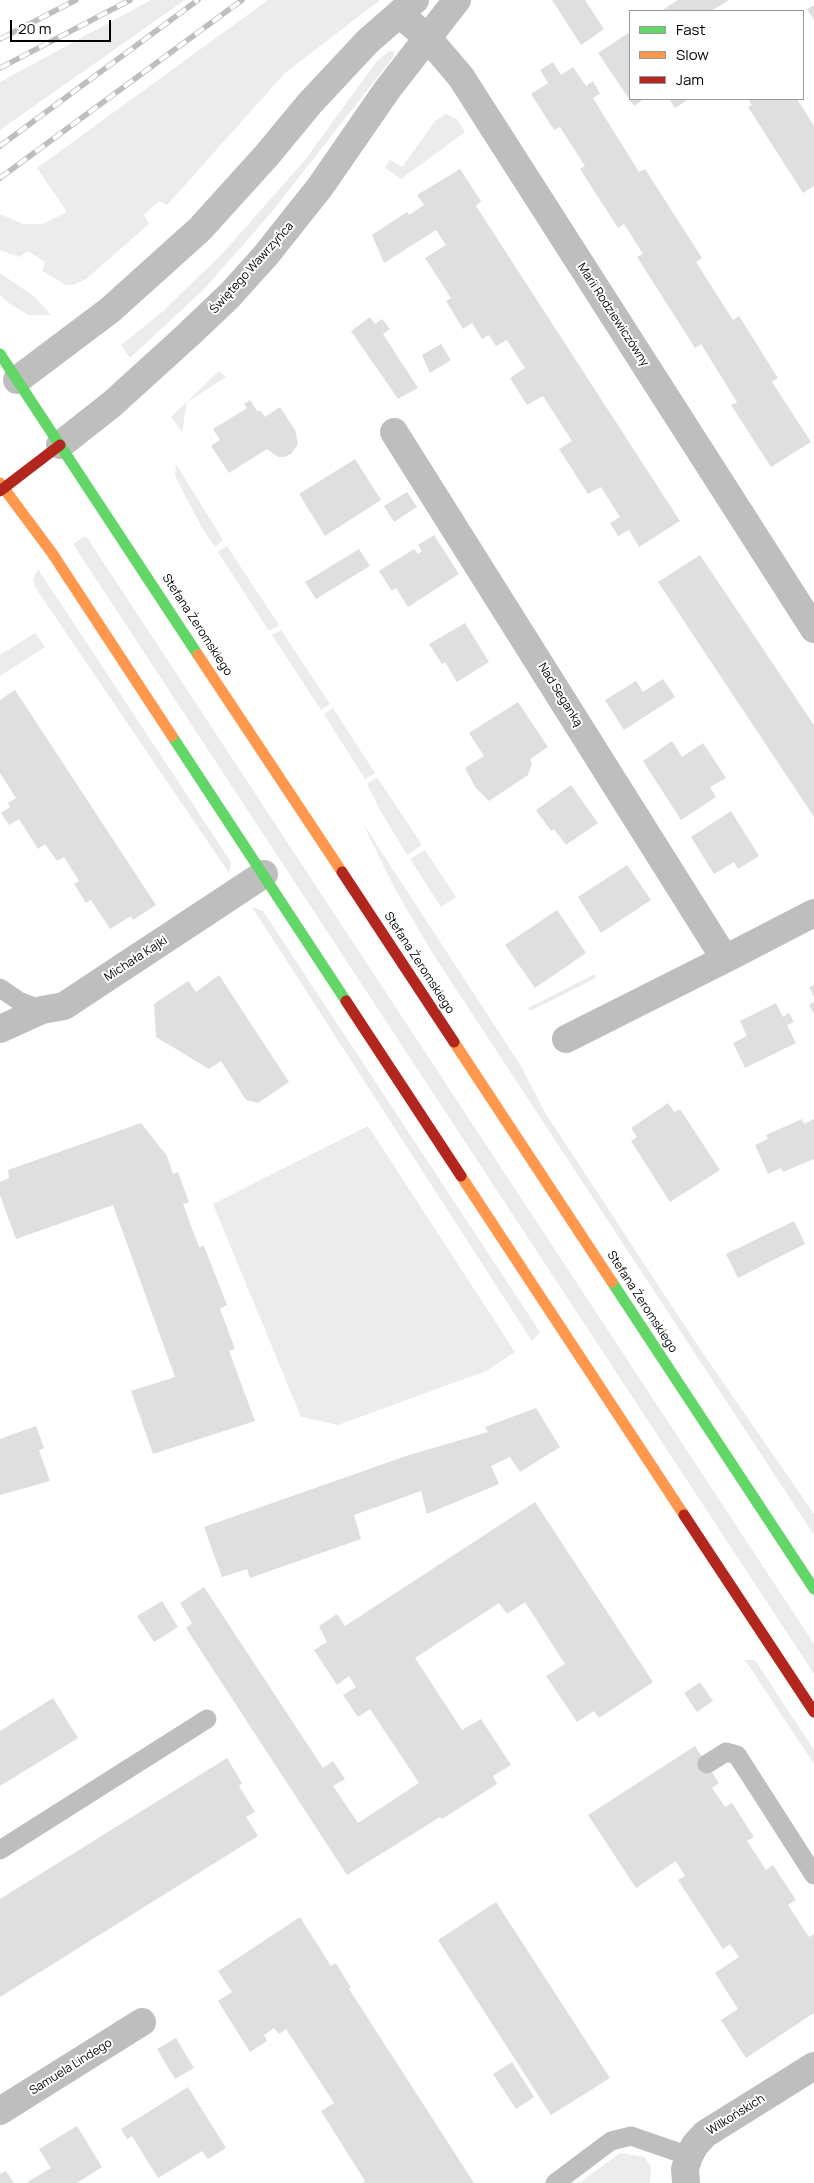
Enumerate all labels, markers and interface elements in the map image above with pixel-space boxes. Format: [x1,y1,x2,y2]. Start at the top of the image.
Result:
scale bar [12,10,114,42]
legend [629,10,804,100]
text: 20 m [18,18,51,39]
text: Fast [676,19,705,40]
text: Slow [676,44,709,65]
text: Jam [676,69,704,90]
street label: Świętego Wawrzyńca [207,219,297,317]
street label: Marii Rodziewiczówny [574,261,652,369]
street label: Stefana Żeromskiego [159,572,235,678]
street label: Nad Seganką [535,661,585,729]
street label: Stefana Żeromskiego [381,910,457,1016]
street label: Michała Kajki [102,933,170,985]
street label: Stefana Żeromskiego [604,1249,680,1355]
street label: Samuela Lindego [27,2036,115,2098]
street label: Wilkońskich [704,2092,768,2138]

